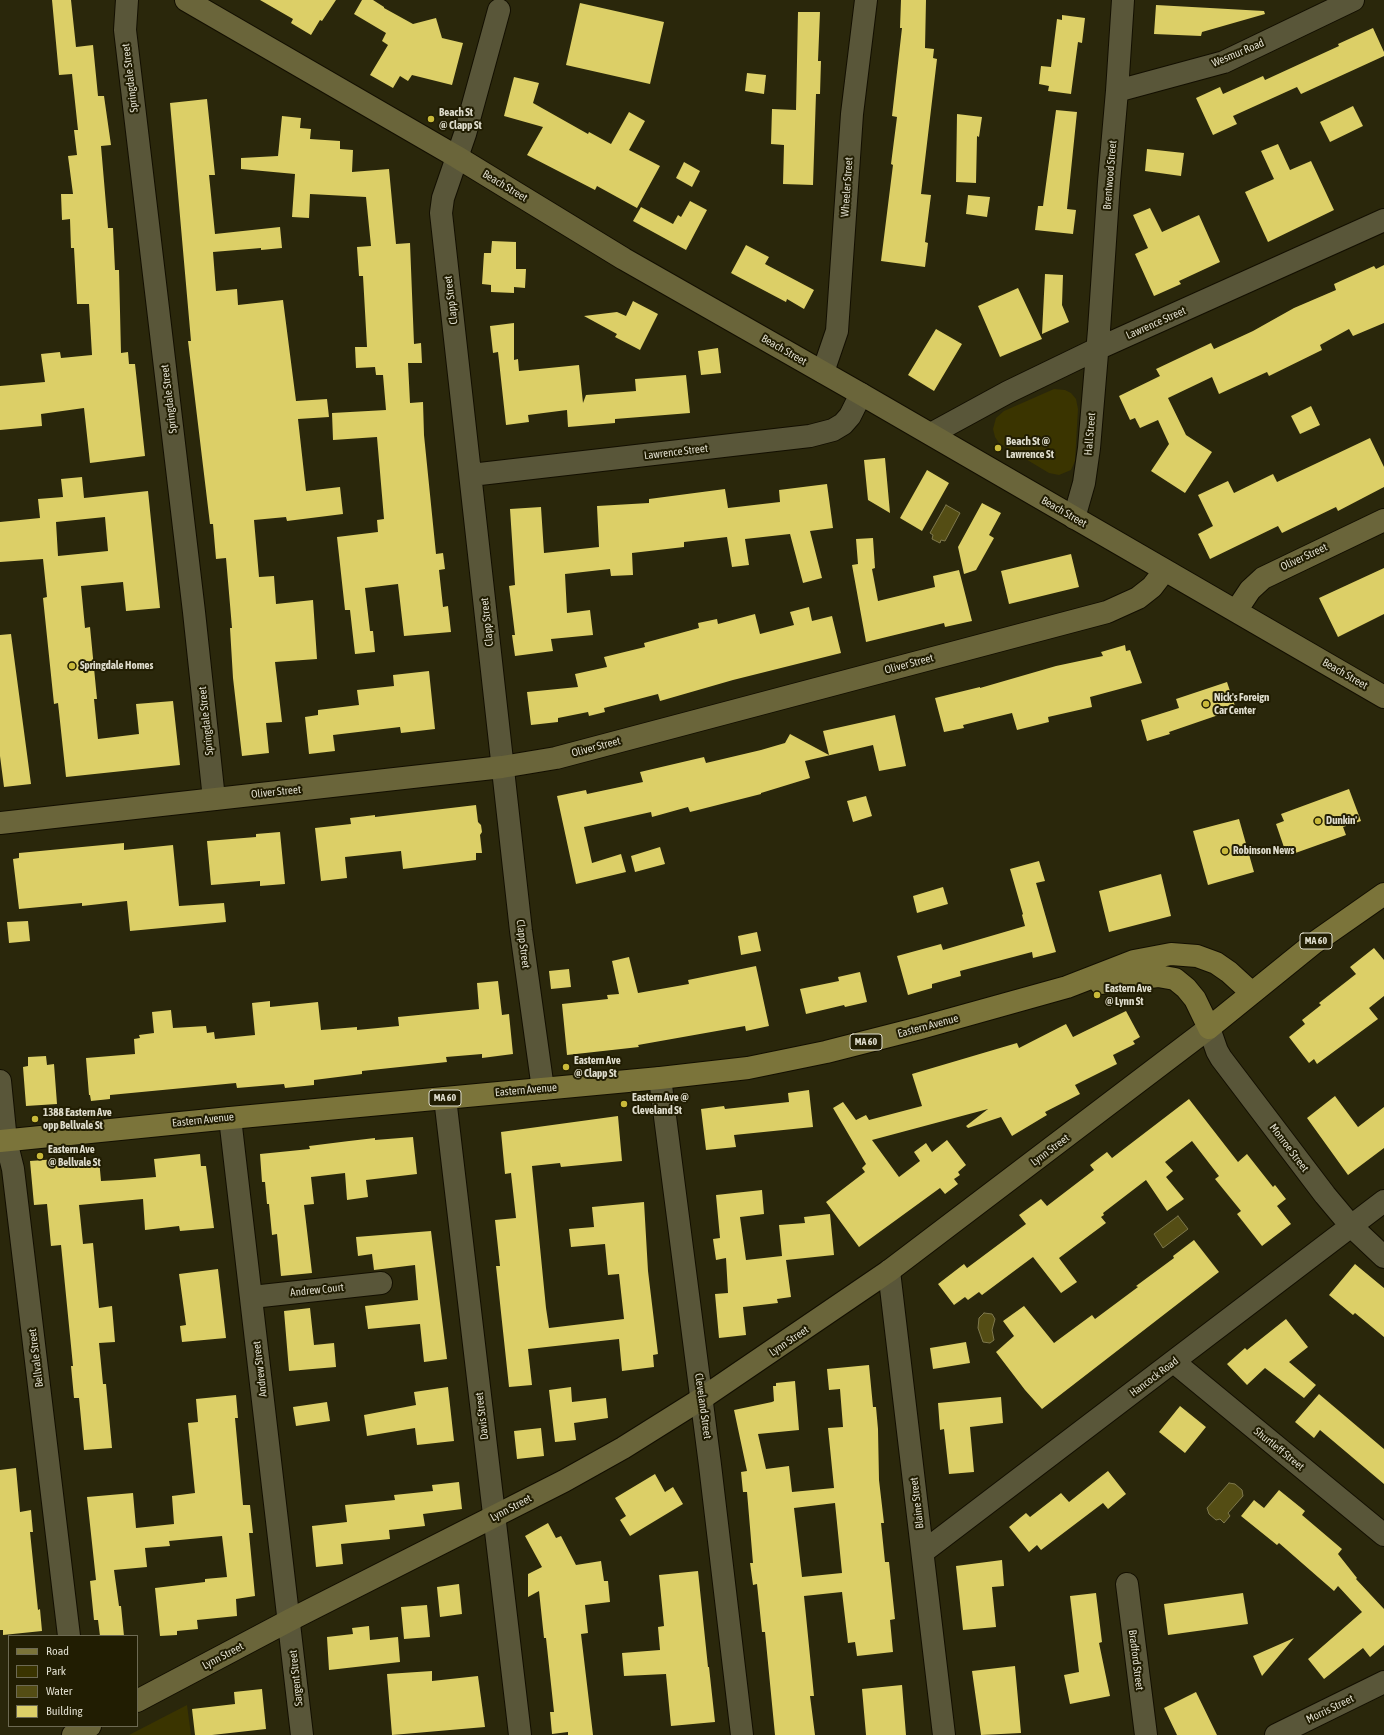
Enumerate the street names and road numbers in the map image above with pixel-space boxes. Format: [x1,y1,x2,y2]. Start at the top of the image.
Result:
street label: Wesmur Road [1210,36,1266,70]
street label: Springdale Street [119,43,141,113]
street label: Brentwood Street [1100,140,1120,210]
street label: Wheeler Street [838,157,856,217]
street label: Beach Street [480,167,530,205]
street label: Clapp Street [441,275,461,325]
street label: Lawrence Street [1124,304,1188,342]
street label: Beach Street [759,332,809,368]
street label: Springdale Street [158,364,180,434]
street label: Hall Street [1082,412,1098,456]
street label: Lawrence Street [643,442,709,462]
street label: Beach Street [1039,494,1089,530]
street label: Oliver Street [1278,540,1330,574]
street label: Clapp Street [478,597,496,647]
street label: Oliver Street [883,651,935,677]
street label: Beach Street [1320,656,1370,692]
street label: Springdale Street [196,686,216,756]
street label: Oliver Street [570,734,622,760]
street label: Oliver Street [250,783,302,801]
street label: Clapp Street [513,919,533,969]
road number: MA 60 [1300,933,1332,949]
street label: Eastern Avenue [896,1012,960,1040]
road number: MA 60 [850,1034,882,1050]
street label: Eastern Avenue [494,1081,558,1099]
road number: MA 60 [429,1090,461,1106]
street label: Eastern Avenue [171,1110,235,1130]
street label: Monroe Street [1267,1121,1311,1175]
street label: Lynn Street [1028,1131,1072,1169]
street label: Andrew Court [290,1281,344,1299]
street label: Lynn Street [767,1323,811,1359]
street label: Bellvale Street [26,1328,46,1388]
street label: Andrew Street [250,1340,270,1398]
street label: Hancock Road [1127,1354,1181,1400]
street label: Cleveland Street [692,1372,714,1440]
street label: Davis Street [473,1391,491,1441]
street label: Shurtleff Street [1251,1425,1307,1473]
street label: Blaine Street [907,1477,927,1529]
street label: Lynn Street [488,1492,534,1524]
street label: Bradford Street [1126,1629,1146,1691]
street label: Lynn Street [200,1640,246,1672]
street label: Sargent Street [286,1649,306,1707]
street label: Morris Street [1304,1692,1356,1726]

